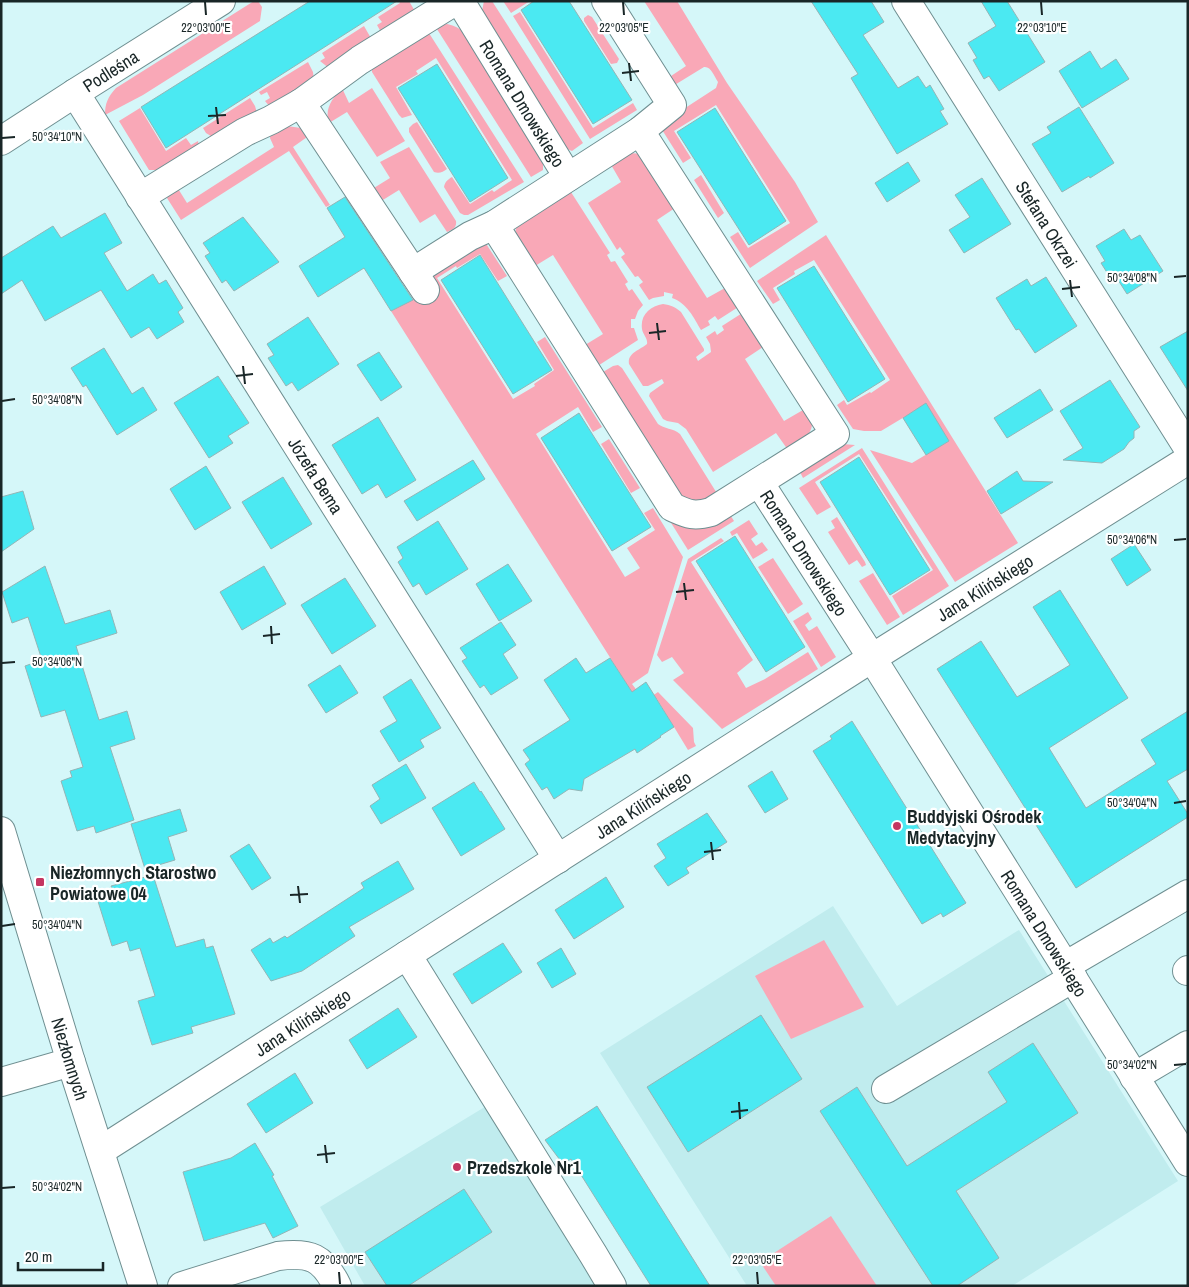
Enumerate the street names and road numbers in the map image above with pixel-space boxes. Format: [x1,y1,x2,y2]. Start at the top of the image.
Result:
street label: Romana Dmowskiego [474,35,571,172]
street label: Podleśna [78,44,143,98]
street label: Stefana Okrzei [1010,176,1084,273]
street label: Józefa Bema [283,432,350,518]
street label: Romana Dmowskiego [755,485,854,621]
street label: Jana Kilińskiego [932,548,1038,627]
street label: Jana Kilińskiego [590,764,696,844]
street label: Romana Dmowskiego [995,865,1094,1001]
street label: Jana Kilińskiego [249,982,355,1062]
street label: Niezłomnych [46,1014,95,1103]

